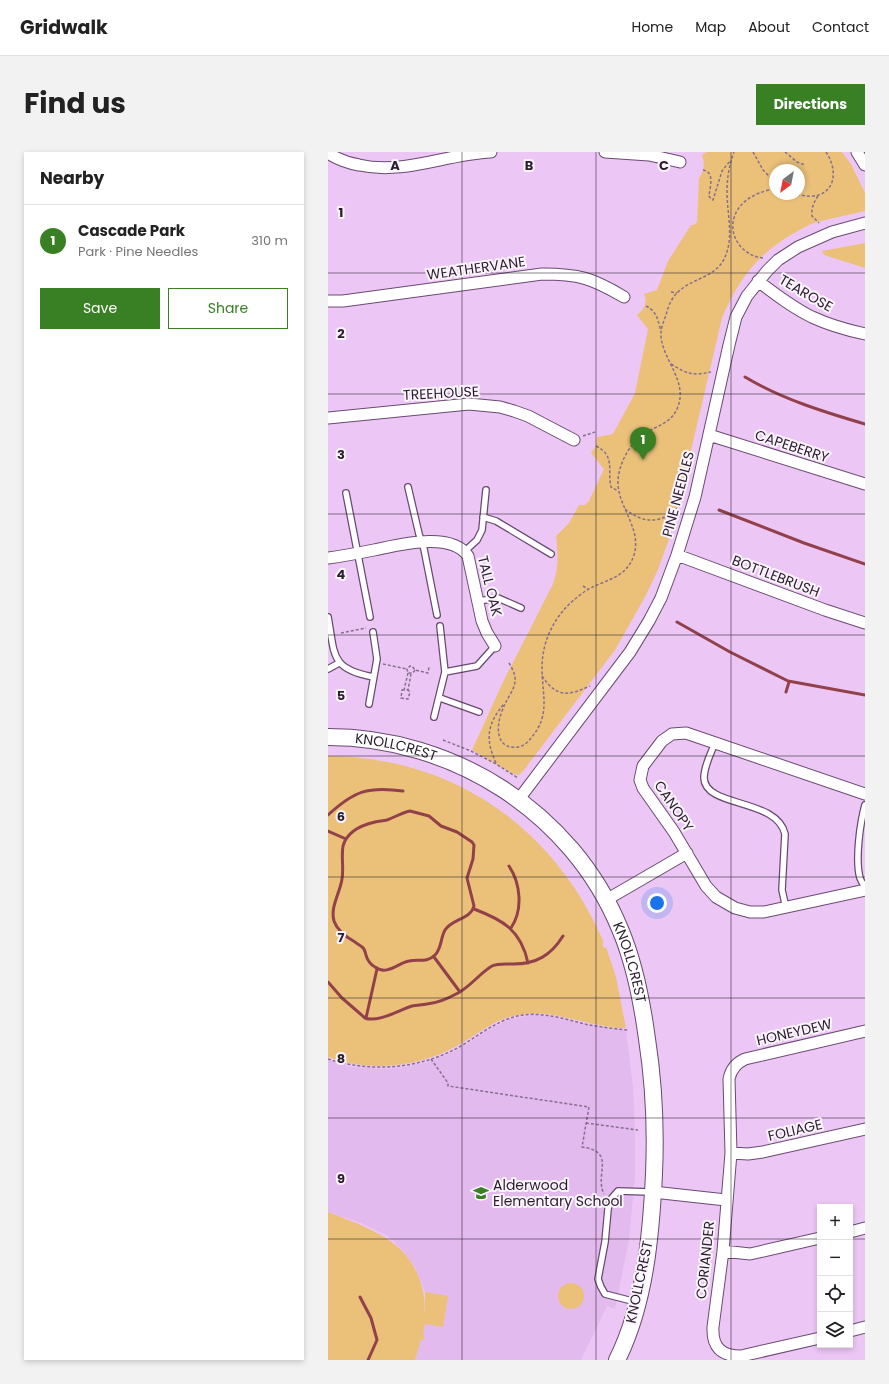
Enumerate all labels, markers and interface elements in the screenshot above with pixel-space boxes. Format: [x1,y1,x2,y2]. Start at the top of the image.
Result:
text: Gridwalk [20,14,108,41]
text: Home [631,17,673,37]
text: Map [695,17,726,37]
text: About [748,17,790,37]
text: Contact [812,17,869,37]
text: Find us [24,84,126,123]
button: Directions [756,84,865,125]
text: A [390,156,400,175]
text: B [525,156,534,175]
text: C [659,156,669,175]
north arrow [769,164,805,200]
text: Nearby [40,166,104,190]
text: 1 [339,203,343,222]
text: Cascade Park [78,220,185,241]
text: 1 [51,231,55,250]
text: 310 m [251,231,288,250]
text: Park · Pine Needles [78,242,198,261]
street label: WEATHERVANE [426,251,526,285]
street label: TEAROSE [775,270,837,316]
button: Save [40,288,160,329]
button: Share [168,288,288,329]
text: 2 [337,324,345,343]
street label: TREEHOUSE [403,381,479,405]
street label: CAPEBERRY [753,425,831,467]
pin: 1 [630,427,656,460]
text: 3 [337,445,345,464]
street label: PINE NEEDLES [657,449,699,539]
street label: BOTTLEBRUSH [729,550,823,602]
street label: TALL OAK [473,554,507,619]
text: 4 [337,565,346,584]
text: 5 [337,686,345,705]
street label: KNOLLCREST [354,728,440,766]
street label: CANOPY [650,777,698,835]
text: 6 [337,807,345,826]
your location [647,893,667,913]
street label: KNOLLCREST [608,919,651,1005]
text: 7 [338,928,345,947]
street label: HONEYDEW [754,1014,834,1050]
text: 8 [337,1049,345,1068]
street label: FOLIAGE [766,1114,824,1146]
text: 9 [337,1169,345,1188]
place label: Alderwood Elementary School [493,1175,623,1211]
school or university icon: Alderwood Elementary School [472,1184,490,1202]
map controls [817,1204,853,1348]
button: + [817,1204,853,1240]
street label: CORIANDER [691,1220,719,1300]
street label: KNOLLCREST [621,1239,658,1325]
button: − [817,1240,853,1276]
button: locate [817,1276,853,1312]
button: layers [817,1312,853,1348]

